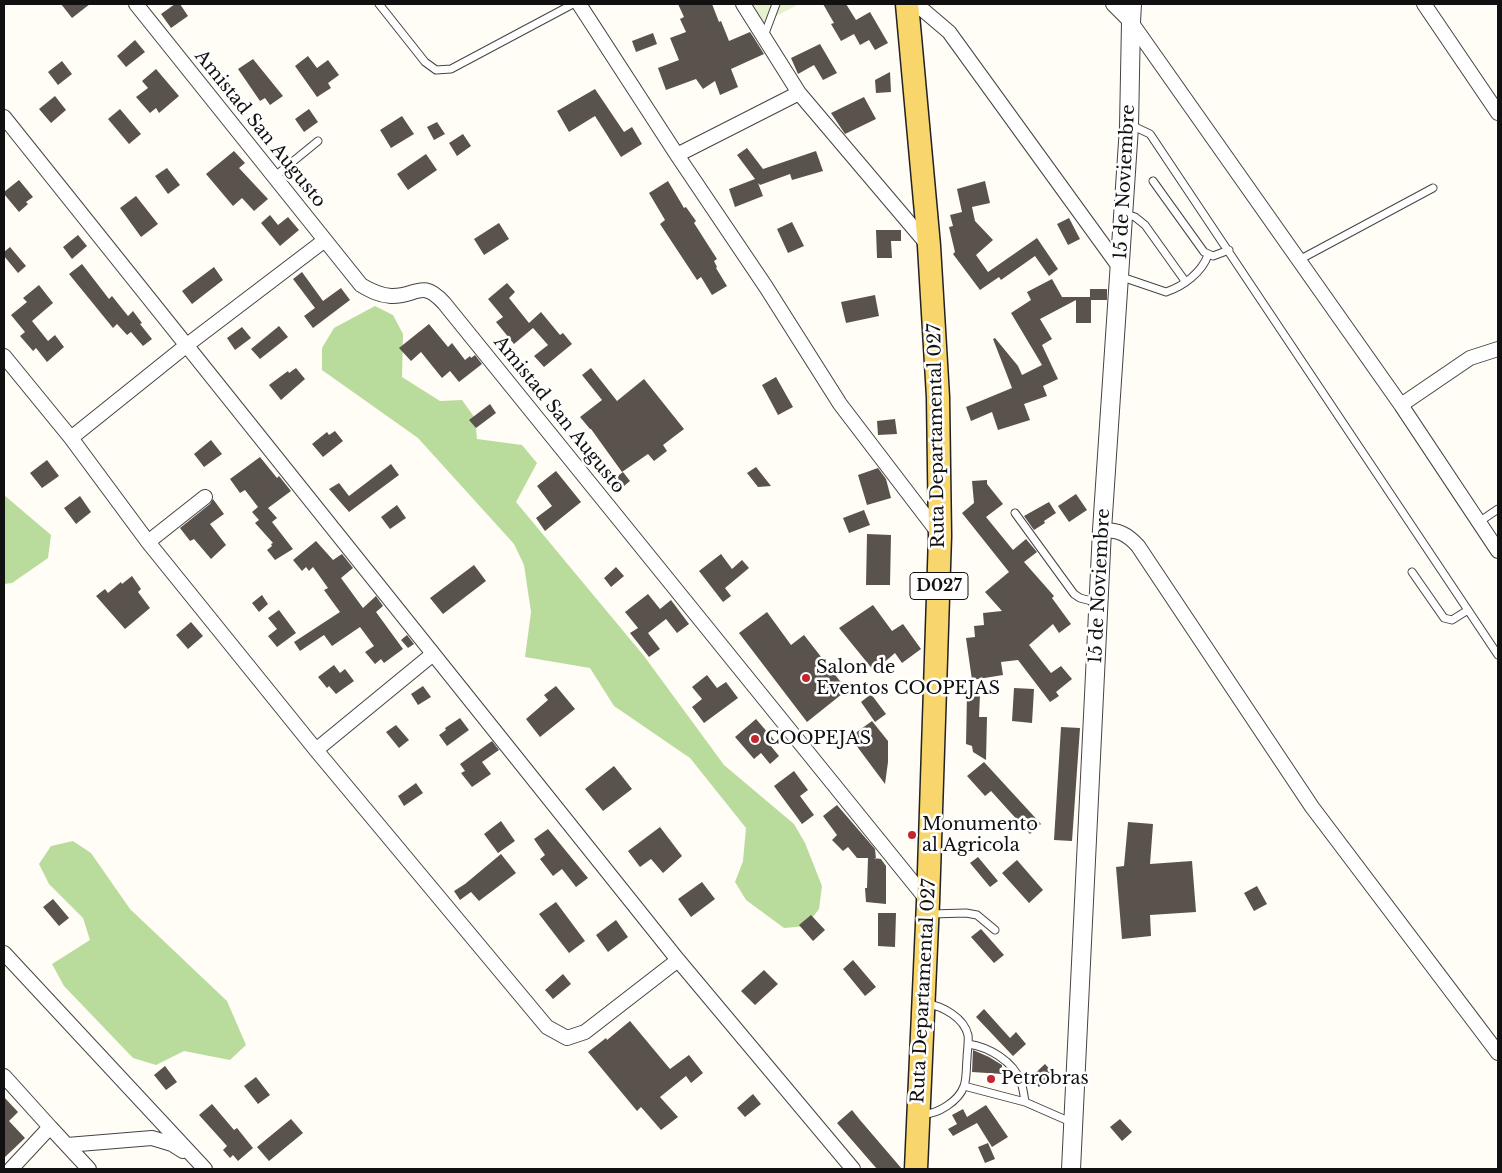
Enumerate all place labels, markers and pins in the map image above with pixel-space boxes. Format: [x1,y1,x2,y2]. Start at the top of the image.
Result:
place label: Salon de Eventos COOPEJAS [816,657,1000,700]
marker: Salon de Eventos COOPEJAS [800,672,812,684]
place label: COOPEJAS [765,728,871,750]
marker: COOPEJAS [749,733,761,745]
place label: Monumento al Agricola [922,814,1038,856]
marker: Monumento al Agricola [906,829,918,841]
place label: Petrobras [1001,1068,1089,1090]
marker: Petrobras [985,1073,997,1085]

